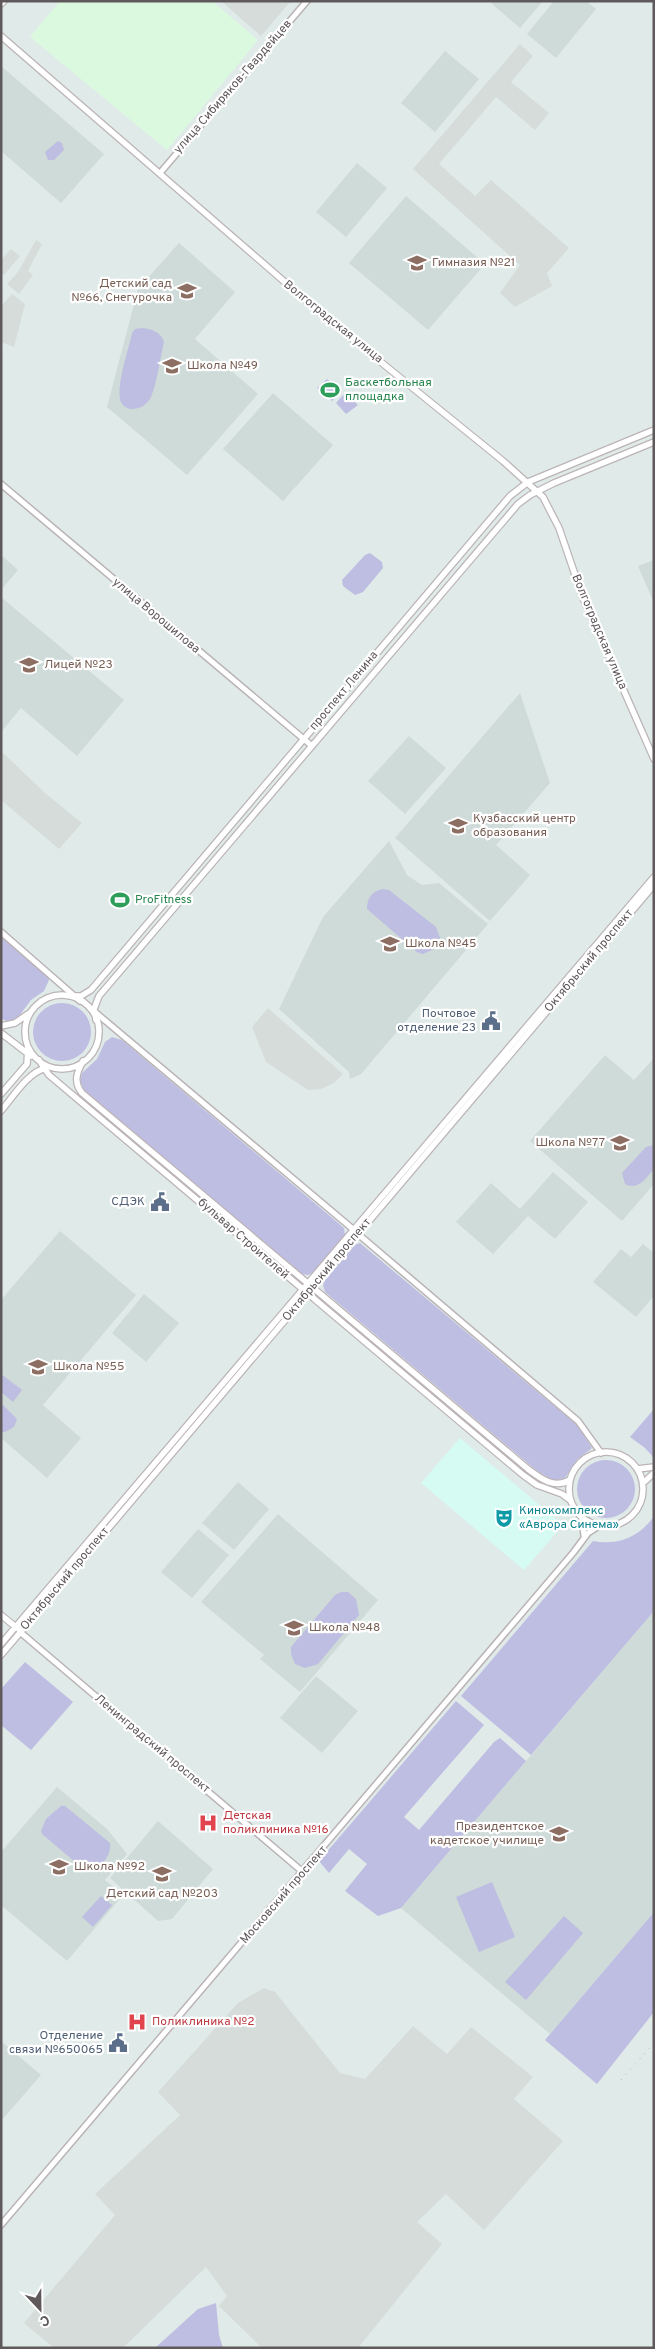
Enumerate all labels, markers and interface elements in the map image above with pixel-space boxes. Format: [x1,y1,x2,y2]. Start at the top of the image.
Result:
street label: улица Сибиряков-Гвардейцев [170,17,296,157]
school or university icon: Гимназия №21 [406,252,428,274]
place label: Гимназия №21 [432,255,515,271]
place label: Детский сад №66, Снегурочка [71,276,172,306]
street label: Волгоградская улица [280,277,386,367]
school or university icon: Детский сад №66, Снегурочка [176,280,198,302]
school or university icon: Школа №49 [161,355,183,377]
place label: Школа №49 [187,358,258,374]
place label: Баскетбольная площадка [345,375,432,405]
sports icon: Баскетбольная площадка [319,379,341,401]
street label: Волгоградская улица [567,572,631,692]
street label: улица Ворошилова [109,575,203,657]
street label: проспект Ленина [306,648,382,734]
school or university icon: Лицей №23 [18,654,40,676]
place label: Лицей №23 [44,657,113,673]
place label: Кузбасский центр образования [473,811,576,841]
school or university icon: Кузбасский центр образования [447,815,469,837]
sports icon: ProFitness [109,889,131,911]
place label: ProFitness [135,892,192,908]
street label: Октябрьский проспект [541,906,637,1016]
school or university icon: Школа №45 [379,933,401,955]
place label: Школа №45 [405,936,476,952]
place label: Почтовое отделение 23 [397,1006,476,1036]
public building icon: Почтовое отделение 23 [480,1010,502,1032]
school or university icon: Школа №77 [609,1132,631,1154]
place label: Школа №77 [535,1135,605,1151]
public building icon: СДЭК [149,1191,171,1213]
place label: СДЭК [111,1194,145,1210]
street label: бульвар Строителей [194,1195,292,1283]
street label: Октябрьский проспект [279,1215,375,1325]
school or university icon: Школа №55 [27,1356,49,1378]
place label: Школа №55 [53,1359,124,1375]
place label: Кинокомплекс «Аврора Синема» [519,1503,619,1533]
theatre icon: Кинокомплекс «Аврора Синема» [493,1507,515,1529]
street label: Октябрьский проспект [17,1524,113,1634]
school or university icon: Школа №48 [283,1617,305,1639]
place label: Школа №48 [309,1620,380,1636]
street label: Ленинградский проспект [91,1691,214,1797]
place label: Детская поликлиника №16 [223,1808,329,1838]
hospital icon: Детская поликлиника №16 [197,1812,219,1834]
place label: Президентское кадетское училище [430,1819,544,1849]
school or university icon: Президентское кадетское училище [548,1823,570,1845]
street label: Московский проспект [237,1842,331,1947]
school or university icon: Школа №92 [48,1856,70,1878]
place label: Школа №92 [74,1859,145,1875]
school or university icon: Детский сад №203 [151,1863,173,1885]
place label: Детский сад №203 [106,1886,218,1902]
hospital icon: Поликлиника №2 [126,2011,148,2033]
place label: Поликлиника №2 [152,2014,255,2030]
place label: Отделение связи №650065 [9,2028,103,2058]
public building icon: Отделение связи №650065 [107,2032,129,2054]
north arrow [15,2284,65,2334]
text: С [37,2310,52,2329]

